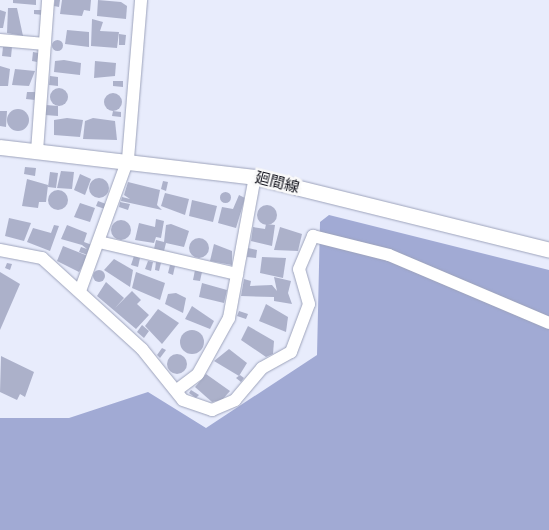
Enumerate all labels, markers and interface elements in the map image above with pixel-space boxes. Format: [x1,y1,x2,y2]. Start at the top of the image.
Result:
street label: 廻間線 [253,169,301,197]

